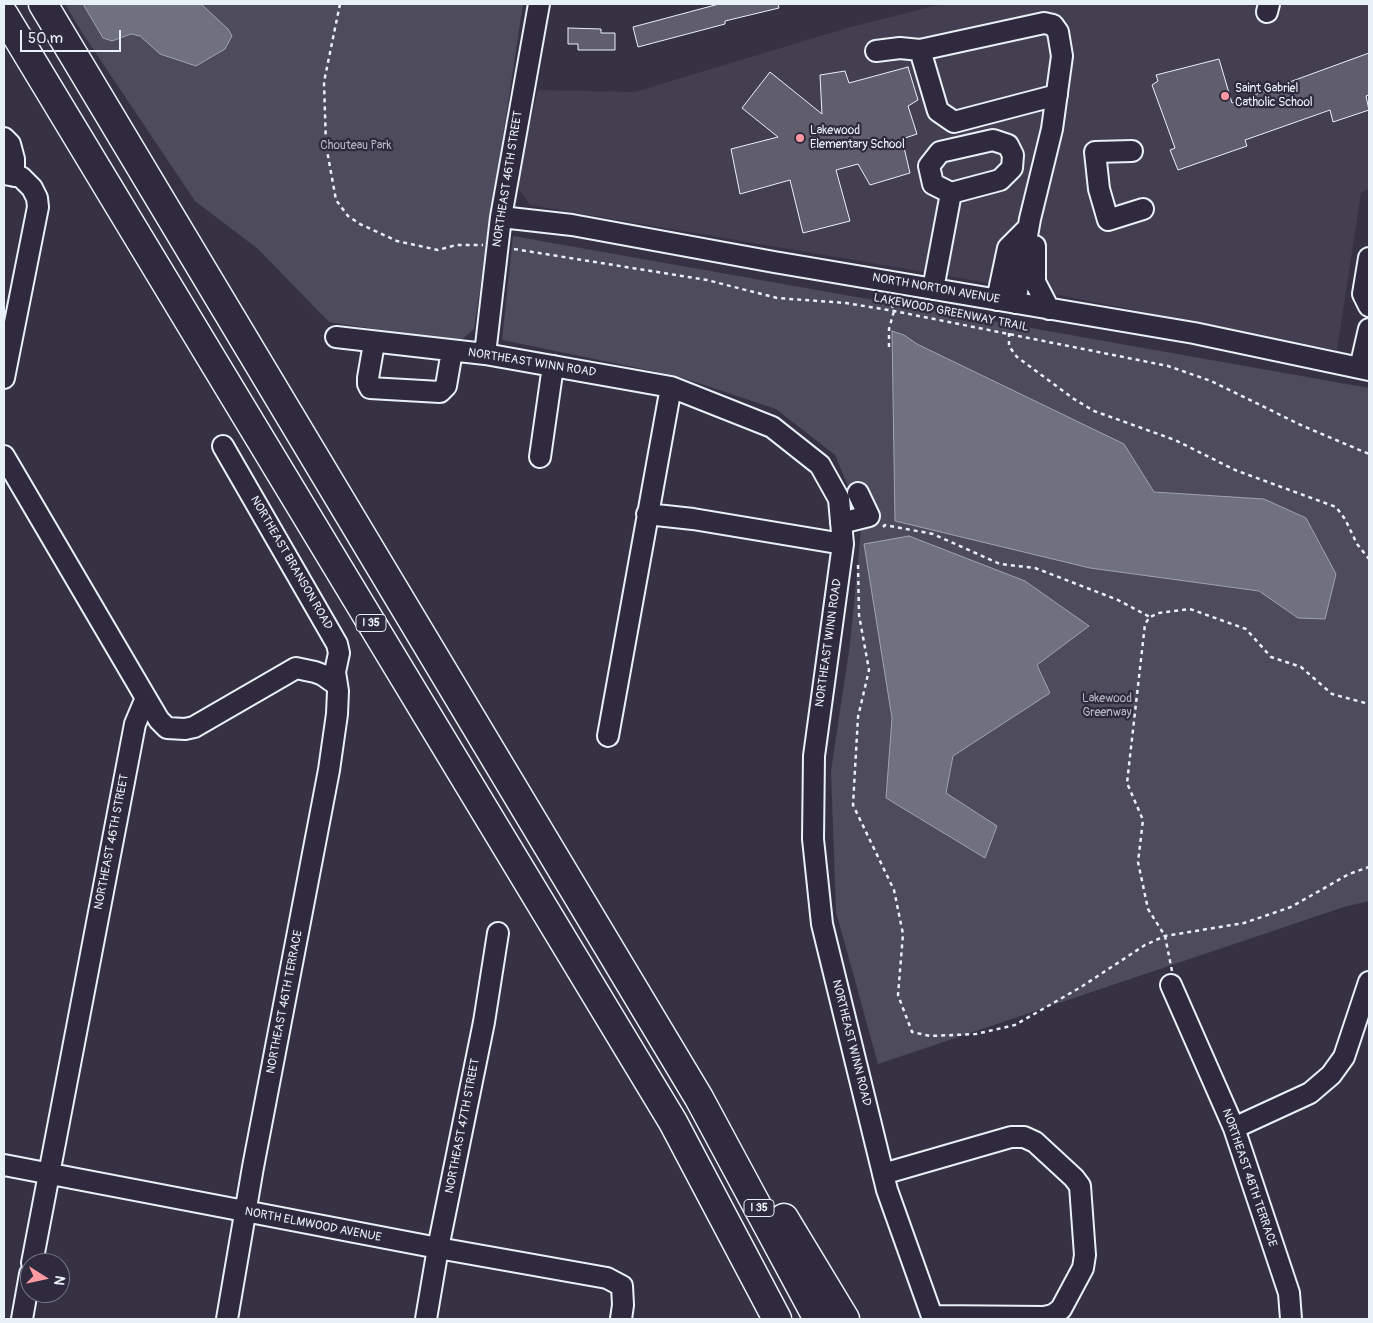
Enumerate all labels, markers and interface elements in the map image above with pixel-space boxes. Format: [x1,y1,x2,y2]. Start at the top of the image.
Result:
scale bar [22,20,124,52]
text: 50 m [28,29,63,48]
place label: Saint Gabriel Catholic School [1235,82,1313,110]
marker: Saint Gabriel Catholic School [1219,90,1231,102]
street label: NORTHEAST 46TH STREET [490,110,526,248]
place label: Lakewood Elementary School [810,124,905,152]
marker: Lakewood Elementary School [794,132,806,144]
park label: Chouteau Park [320,139,392,153]
street label: NORTH NORTON AVENUE [871,271,1001,307]
street label: LAKEWOOD GREENWAY TRAIL [872,291,1030,335]
street label: NORTHEAST WINN ROAD [467,346,597,380]
street label: NORTHEAST BRANSON ROAD [247,494,335,632]
street label: NORTHEAST WINN ROAD [813,578,845,708]
road number: I 35 [356,614,386,632]
park label: Lakewood Greenway [1082,692,1132,720]
street label: NORTHEAST 46TH STREET [92,773,132,911]
street label: NORTHEAST 46TH TERRACE [264,929,306,1075]
street label: NORTHEAST WINN ROAD [828,978,874,1108]
street label: NORTHEAST 47TH STREET [443,1057,483,1195]
street label: NORTHEAST 48TH TERRACE [1219,1107,1279,1249]
road number: I 35 [744,1200,774,1216]
street label: NORTH ELMWOOD AVENUE [243,1205,383,1245]
north arrow [20,1253,70,1303]
text: N [50,1274,68,1287]

